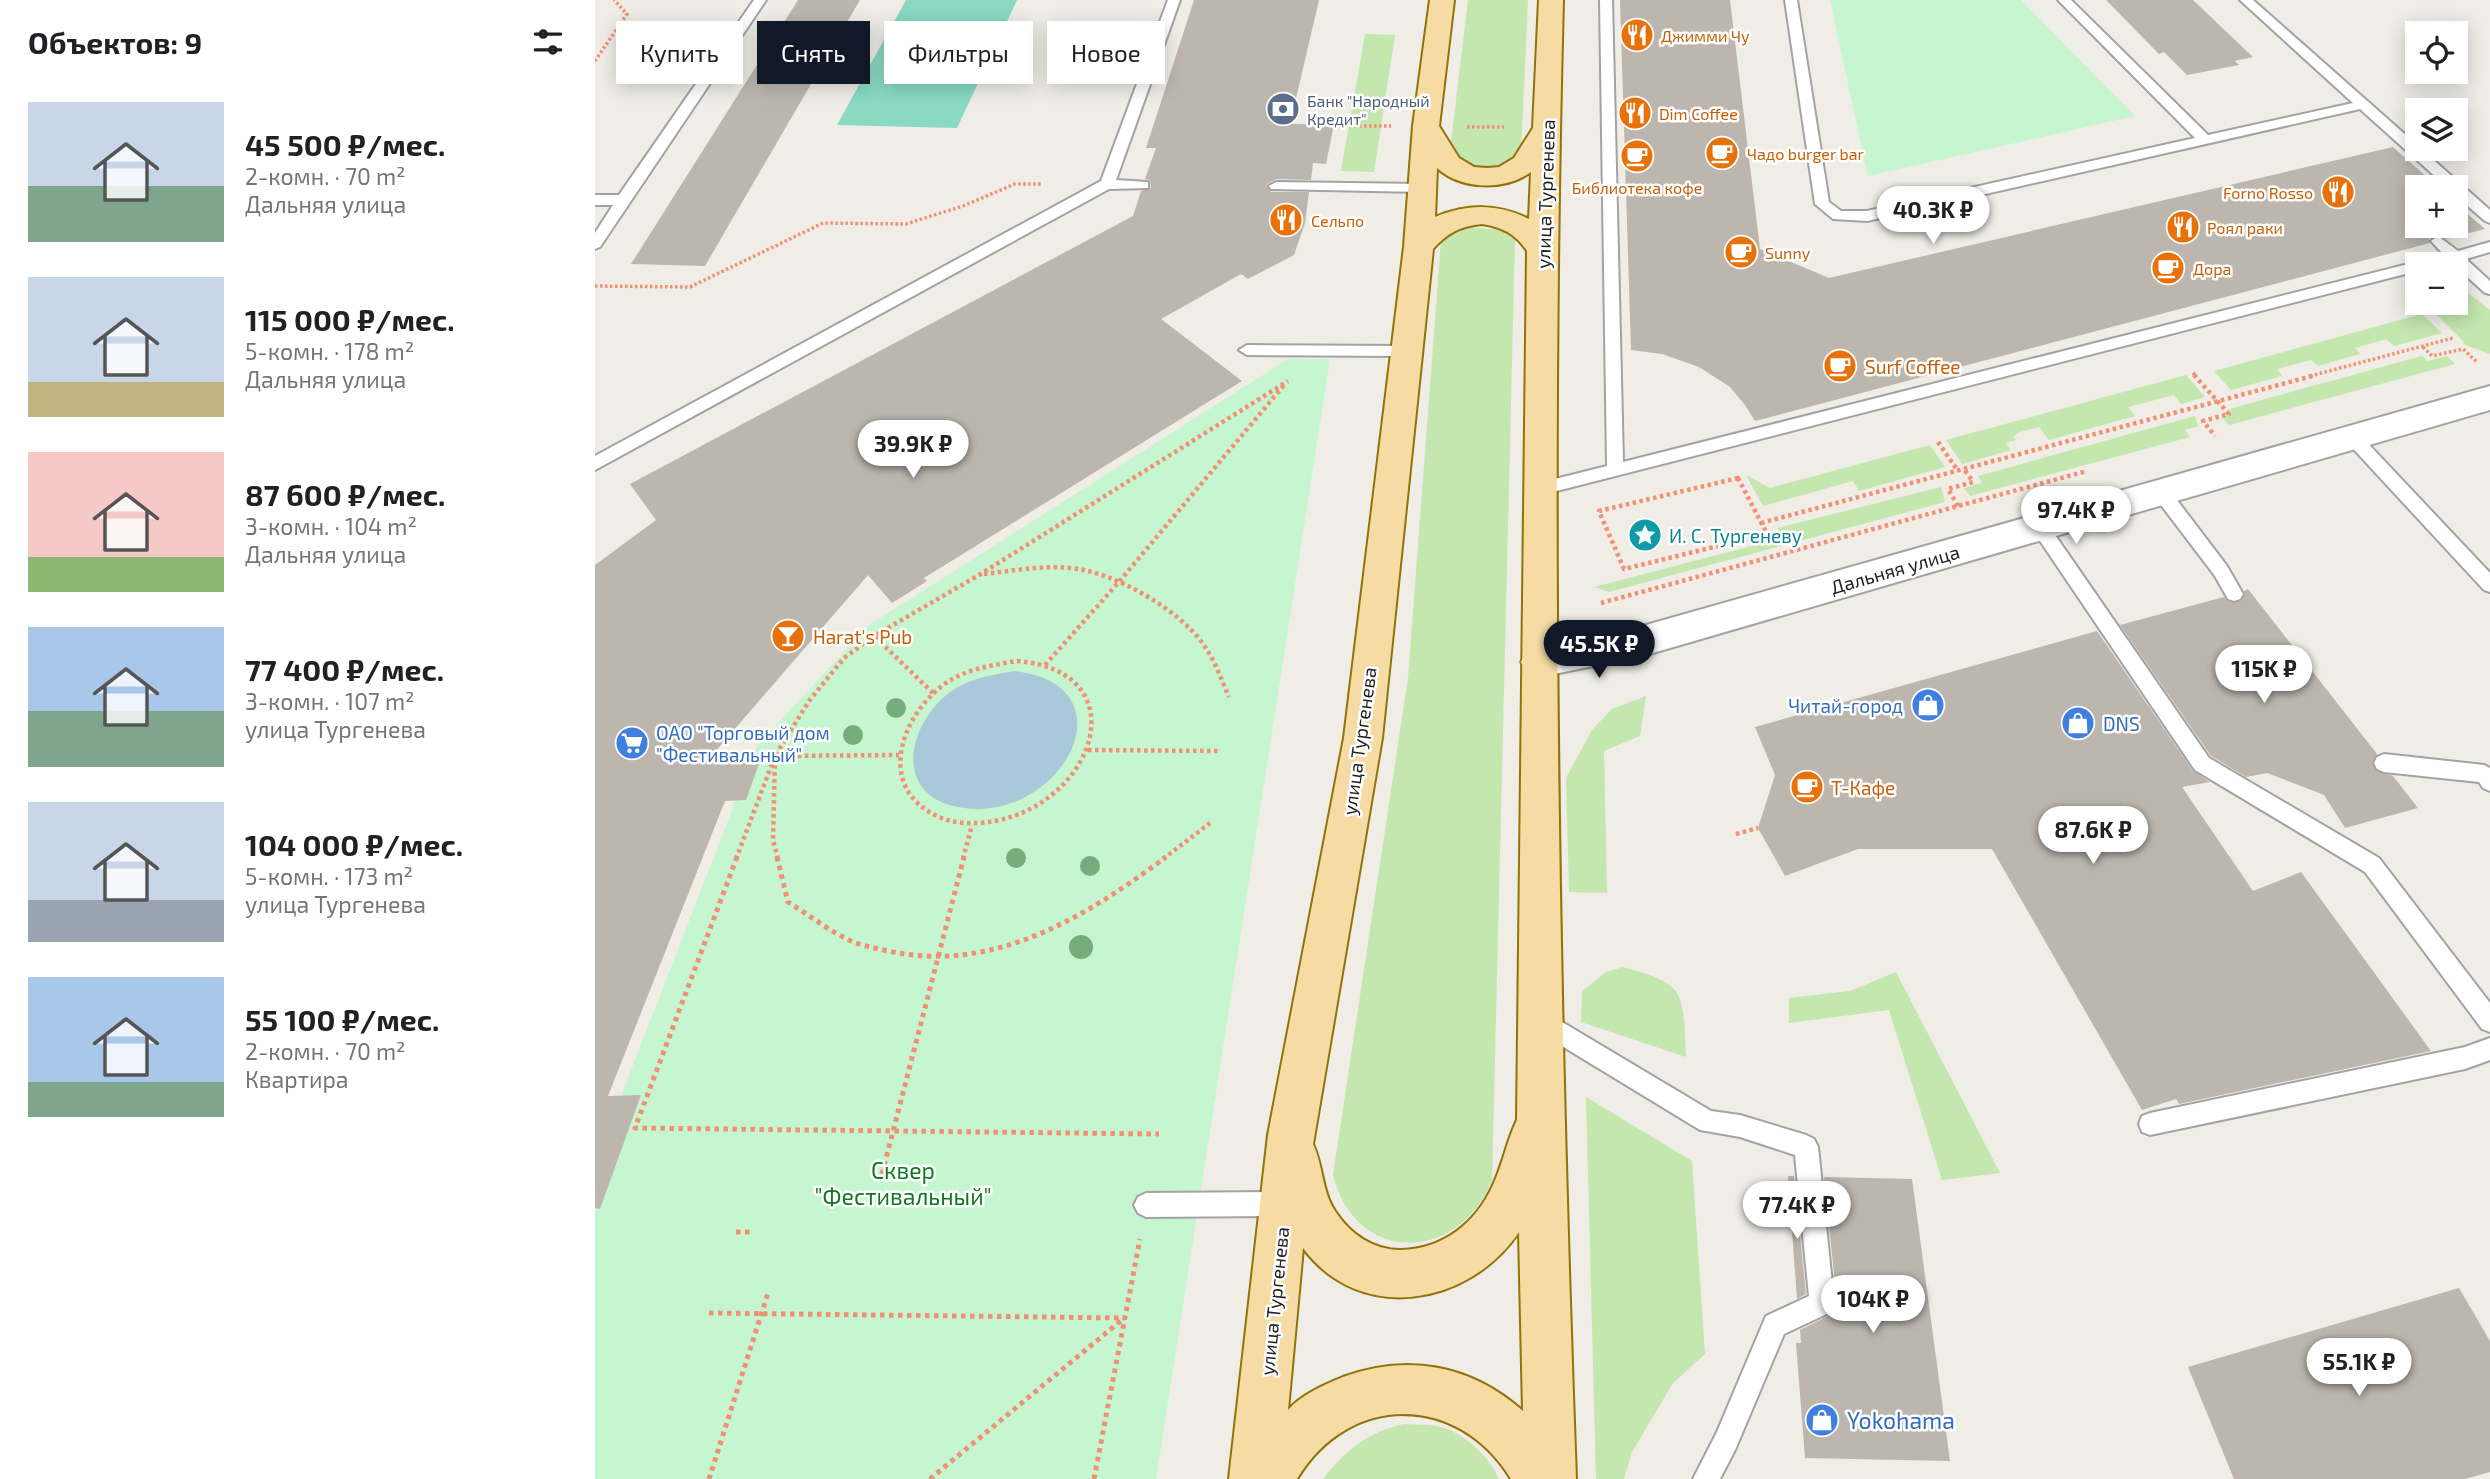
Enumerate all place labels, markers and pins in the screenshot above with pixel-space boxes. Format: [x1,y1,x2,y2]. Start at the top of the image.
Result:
restaurant icon: Джимми Чу [1618,16,1656,54]
place label: Джимми Чу [1661,26,1750,46]
bank icon: Банк "Народный Кредит" [1264,90,1302,128]
place label: Банк "Народный Кредит" [1307,91,1430,128]
restaurant icon: Dim Coffee [1616,94,1654,132]
place label: Dim Coffee [1659,104,1738,123]
cafe icon: Чадо burger bar [1703,134,1741,172]
cafe icon: Библиотека кофе [1618,137,1656,175]
place label: Чадо burger bar [1747,144,1864,163]
restaurant icon: Forno Rosso [2319,173,2357,211]
place label: Библиотека кофе [1572,178,1702,197]
place label: Forno Rosso [2223,183,2313,202]
pin: 40.3K ₽ [1868,187,1998,246]
restaurant icon: Сельпо [1267,201,1305,239]
restaurant icon: Роял раки [2164,208,2202,246]
place label: Сельпо [1311,211,1364,230]
place label: Роял раки [2207,218,2283,237]
cafe icon: Sunny [1722,233,1760,271]
place label: Sunny [1765,243,1811,262]
cafe icon: Дора [2149,249,2187,287]
place label: Дора [2193,259,2231,278]
cafe icon: Surf Coffee [1821,347,1859,385]
place label: Surf Coffee [1865,355,1961,378]
pin: 39.9K ₽ [848,420,978,480]
pin: 97.4K ₽ [2011,486,2141,546]
place icon: И. С. Тургеневу [1626,516,1664,554]
place label: И. С. Тургеневу [1669,524,1802,548]
bar icon: Harat's Pub [769,617,807,655]
pin: 45.5K ₽ [1534,620,1664,680]
place label: Harat's Pub [813,625,912,648]
pin: 115K ₽ [2207,646,2321,705]
shop icon: Читай-город [1909,686,1947,724]
place label: Читай-город [1788,694,1903,717]
shop icon: DNS [2059,704,2097,742]
place label: DNS [2103,712,2140,735]
place label: ОАО "Торговый дом "Фестивальный" [656,721,830,766]
supermarket icon: ОАО "Торговый дом "Фестивальный" [613,724,651,762]
cafe icon: Т-Кафе [1788,768,1826,806]
place label: Т-Кафе [1831,776,1895,799]
pin: 87.6K ₽ [2028,806,2158,866]
pin: 77.4K ₽ [1732,1182,1862,1241]
pin: 104K ₽ [1816,1276,1930,1335]
pin: 55.1K ₽ [2294,1338,2424,1398]
shop icon: Yokohama [1803,1401,1841,1439]
place label: Yokohama [1847,1406,1955,1434]

